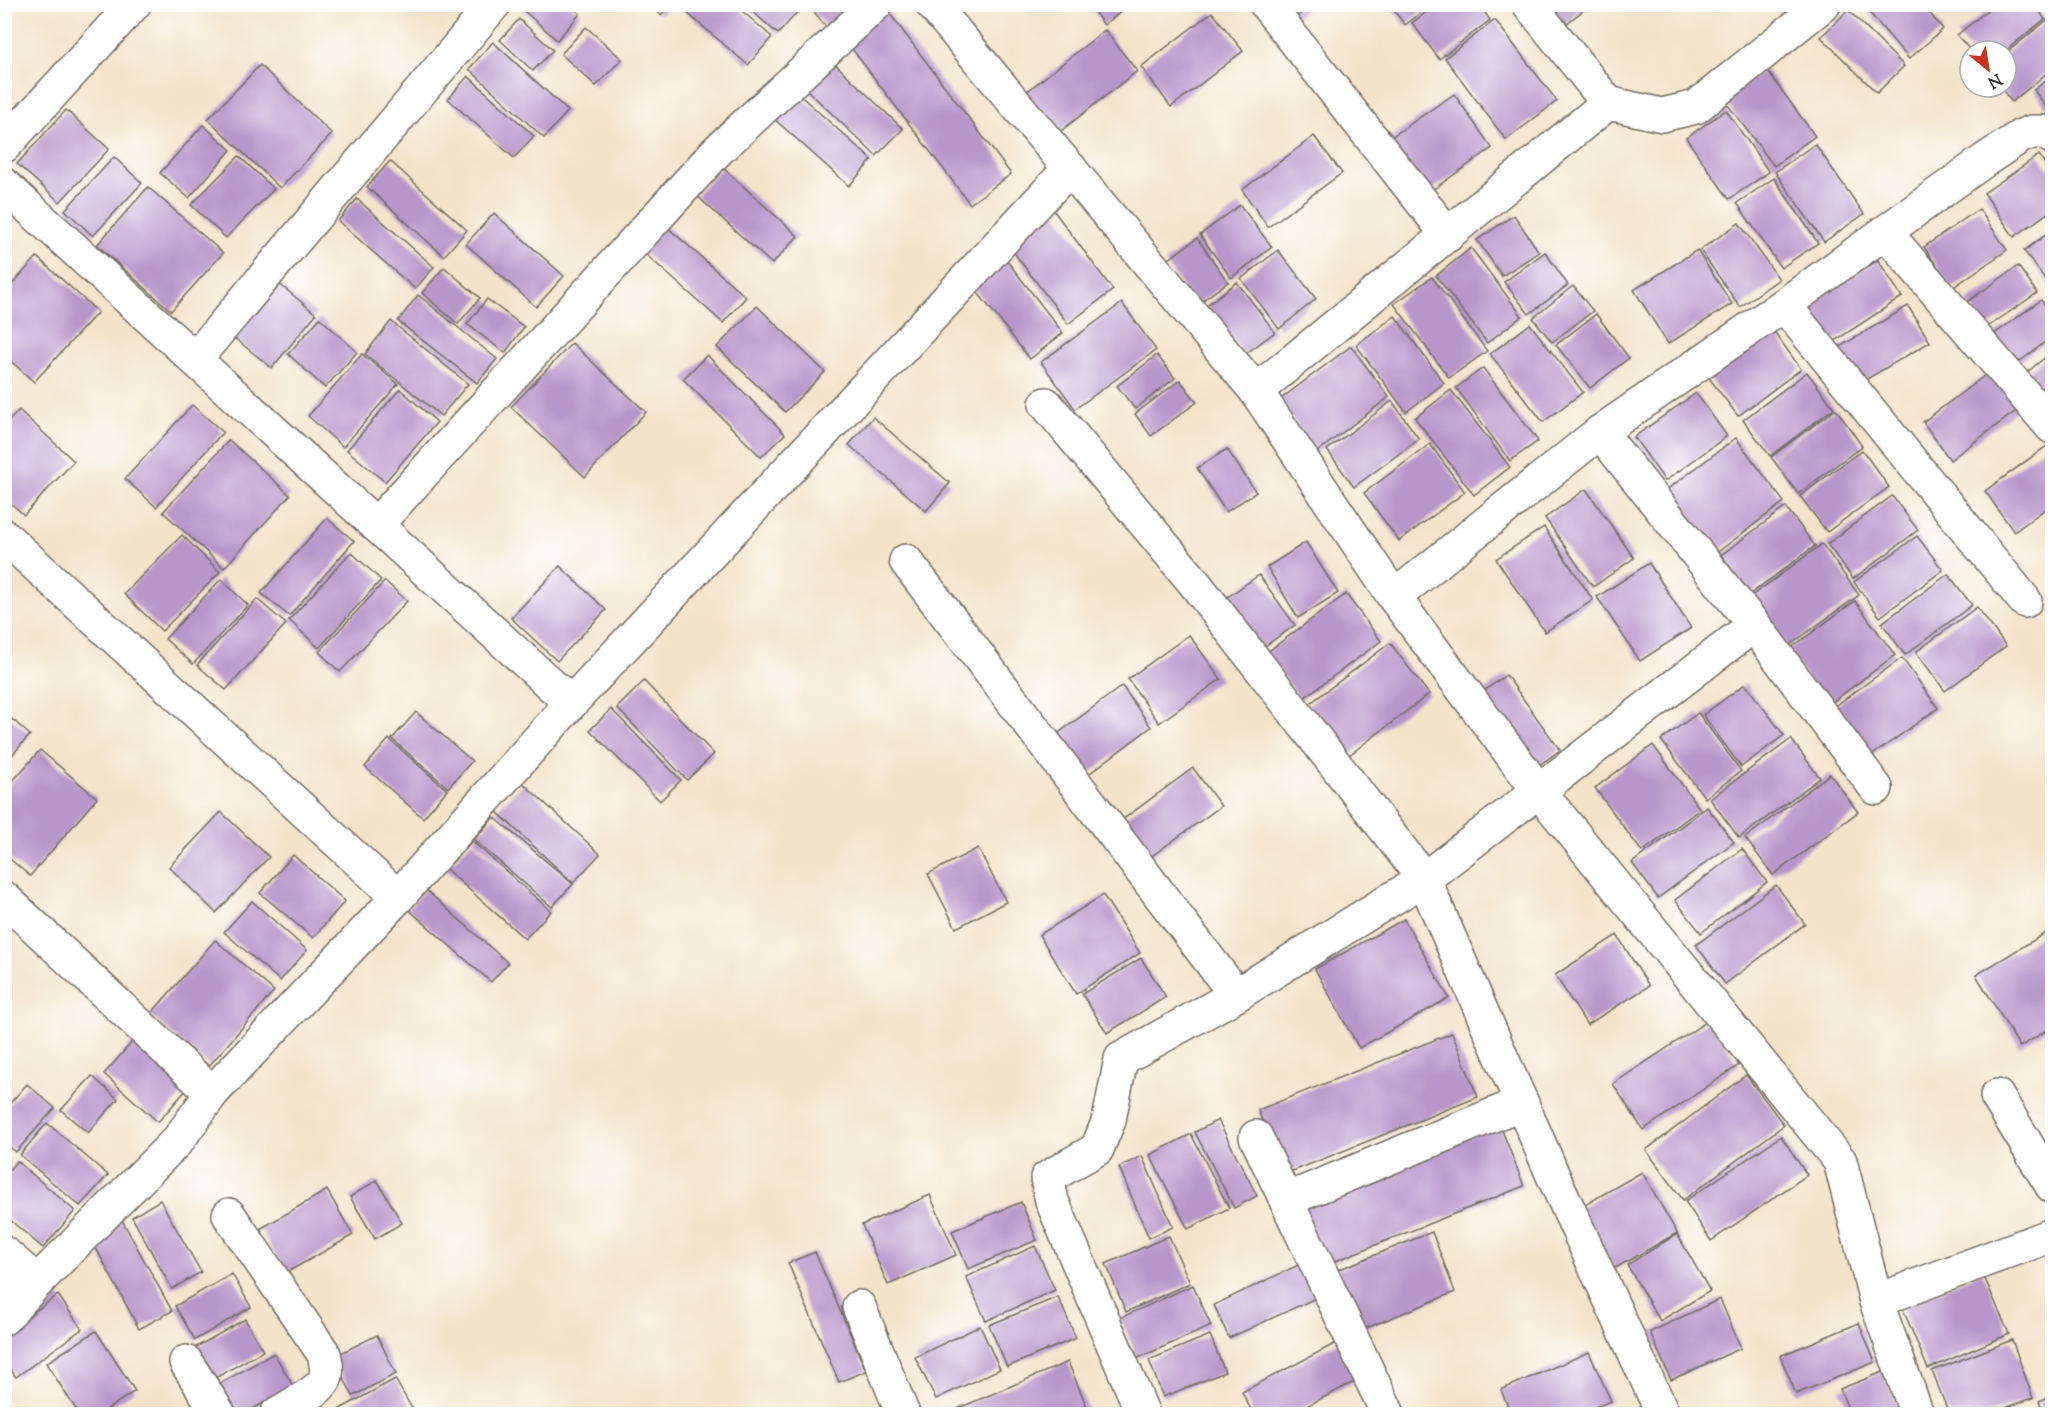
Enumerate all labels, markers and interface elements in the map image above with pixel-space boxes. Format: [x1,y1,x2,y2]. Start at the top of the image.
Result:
north arrow [1958,39,2018,99]
text: N [1983,67,2006,93]

